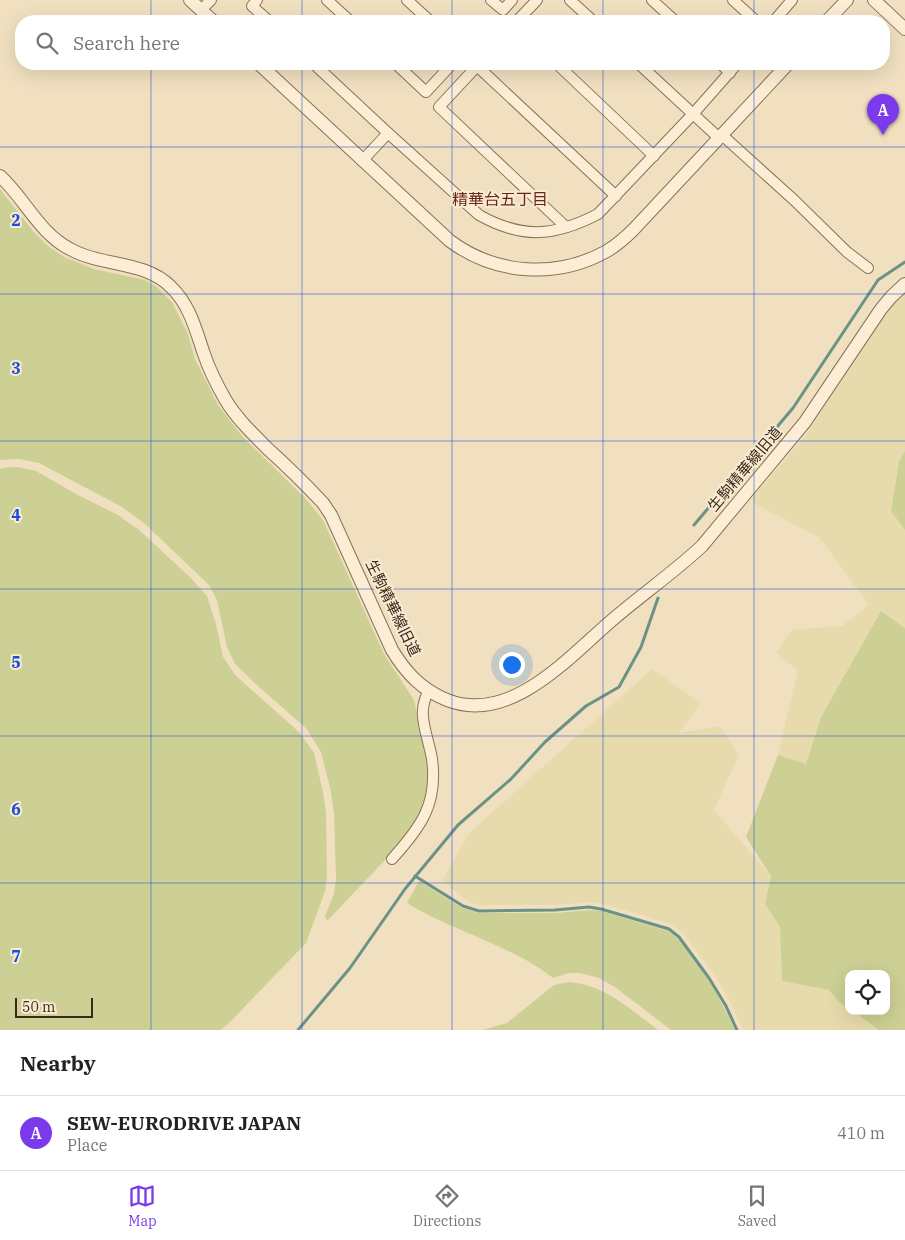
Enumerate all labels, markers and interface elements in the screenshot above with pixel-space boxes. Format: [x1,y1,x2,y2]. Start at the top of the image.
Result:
search box [15,15,890,70]
icon: search [33,29,61,57]
text: Search here [73,31,180,55]
pin: A [867,94,899,135]
district label: 精華台五丁目 [452,189,548,209]
text: 2 [11,210,21,230]
text: 3 [11,358,21,378]
street label: 生駒精華線旧道 [704,422,786,515]
text: 4 [11,505,21,525]
street label: 生駒精華線旧道 [362,556,425,659]
text: 5 [11,652,21,672]
your location [499,652,525,678]
text: 6 [11,799,21,819]
text: 7 [11,946,21,966]
map controls [845,970,890,1015]
button: locate [845,970,890,1015]
scale bar [15,995,92,1018]
text: 50 m [22,998,55,1016]
text: Nearby [20,1049,96,1077]
text: SEW-EURODRIVE JAPAN [67,1111,301,1135]
text: A [30,1123,42,1143]
text: 410 m [837,1123,885,1143]
text: Place [67,1135,107,1155]
tab: Map [128,1182,157,1230]
tab: Directions [413,1182,481,1230]
tab: Saved [738,1182,777,1230]

